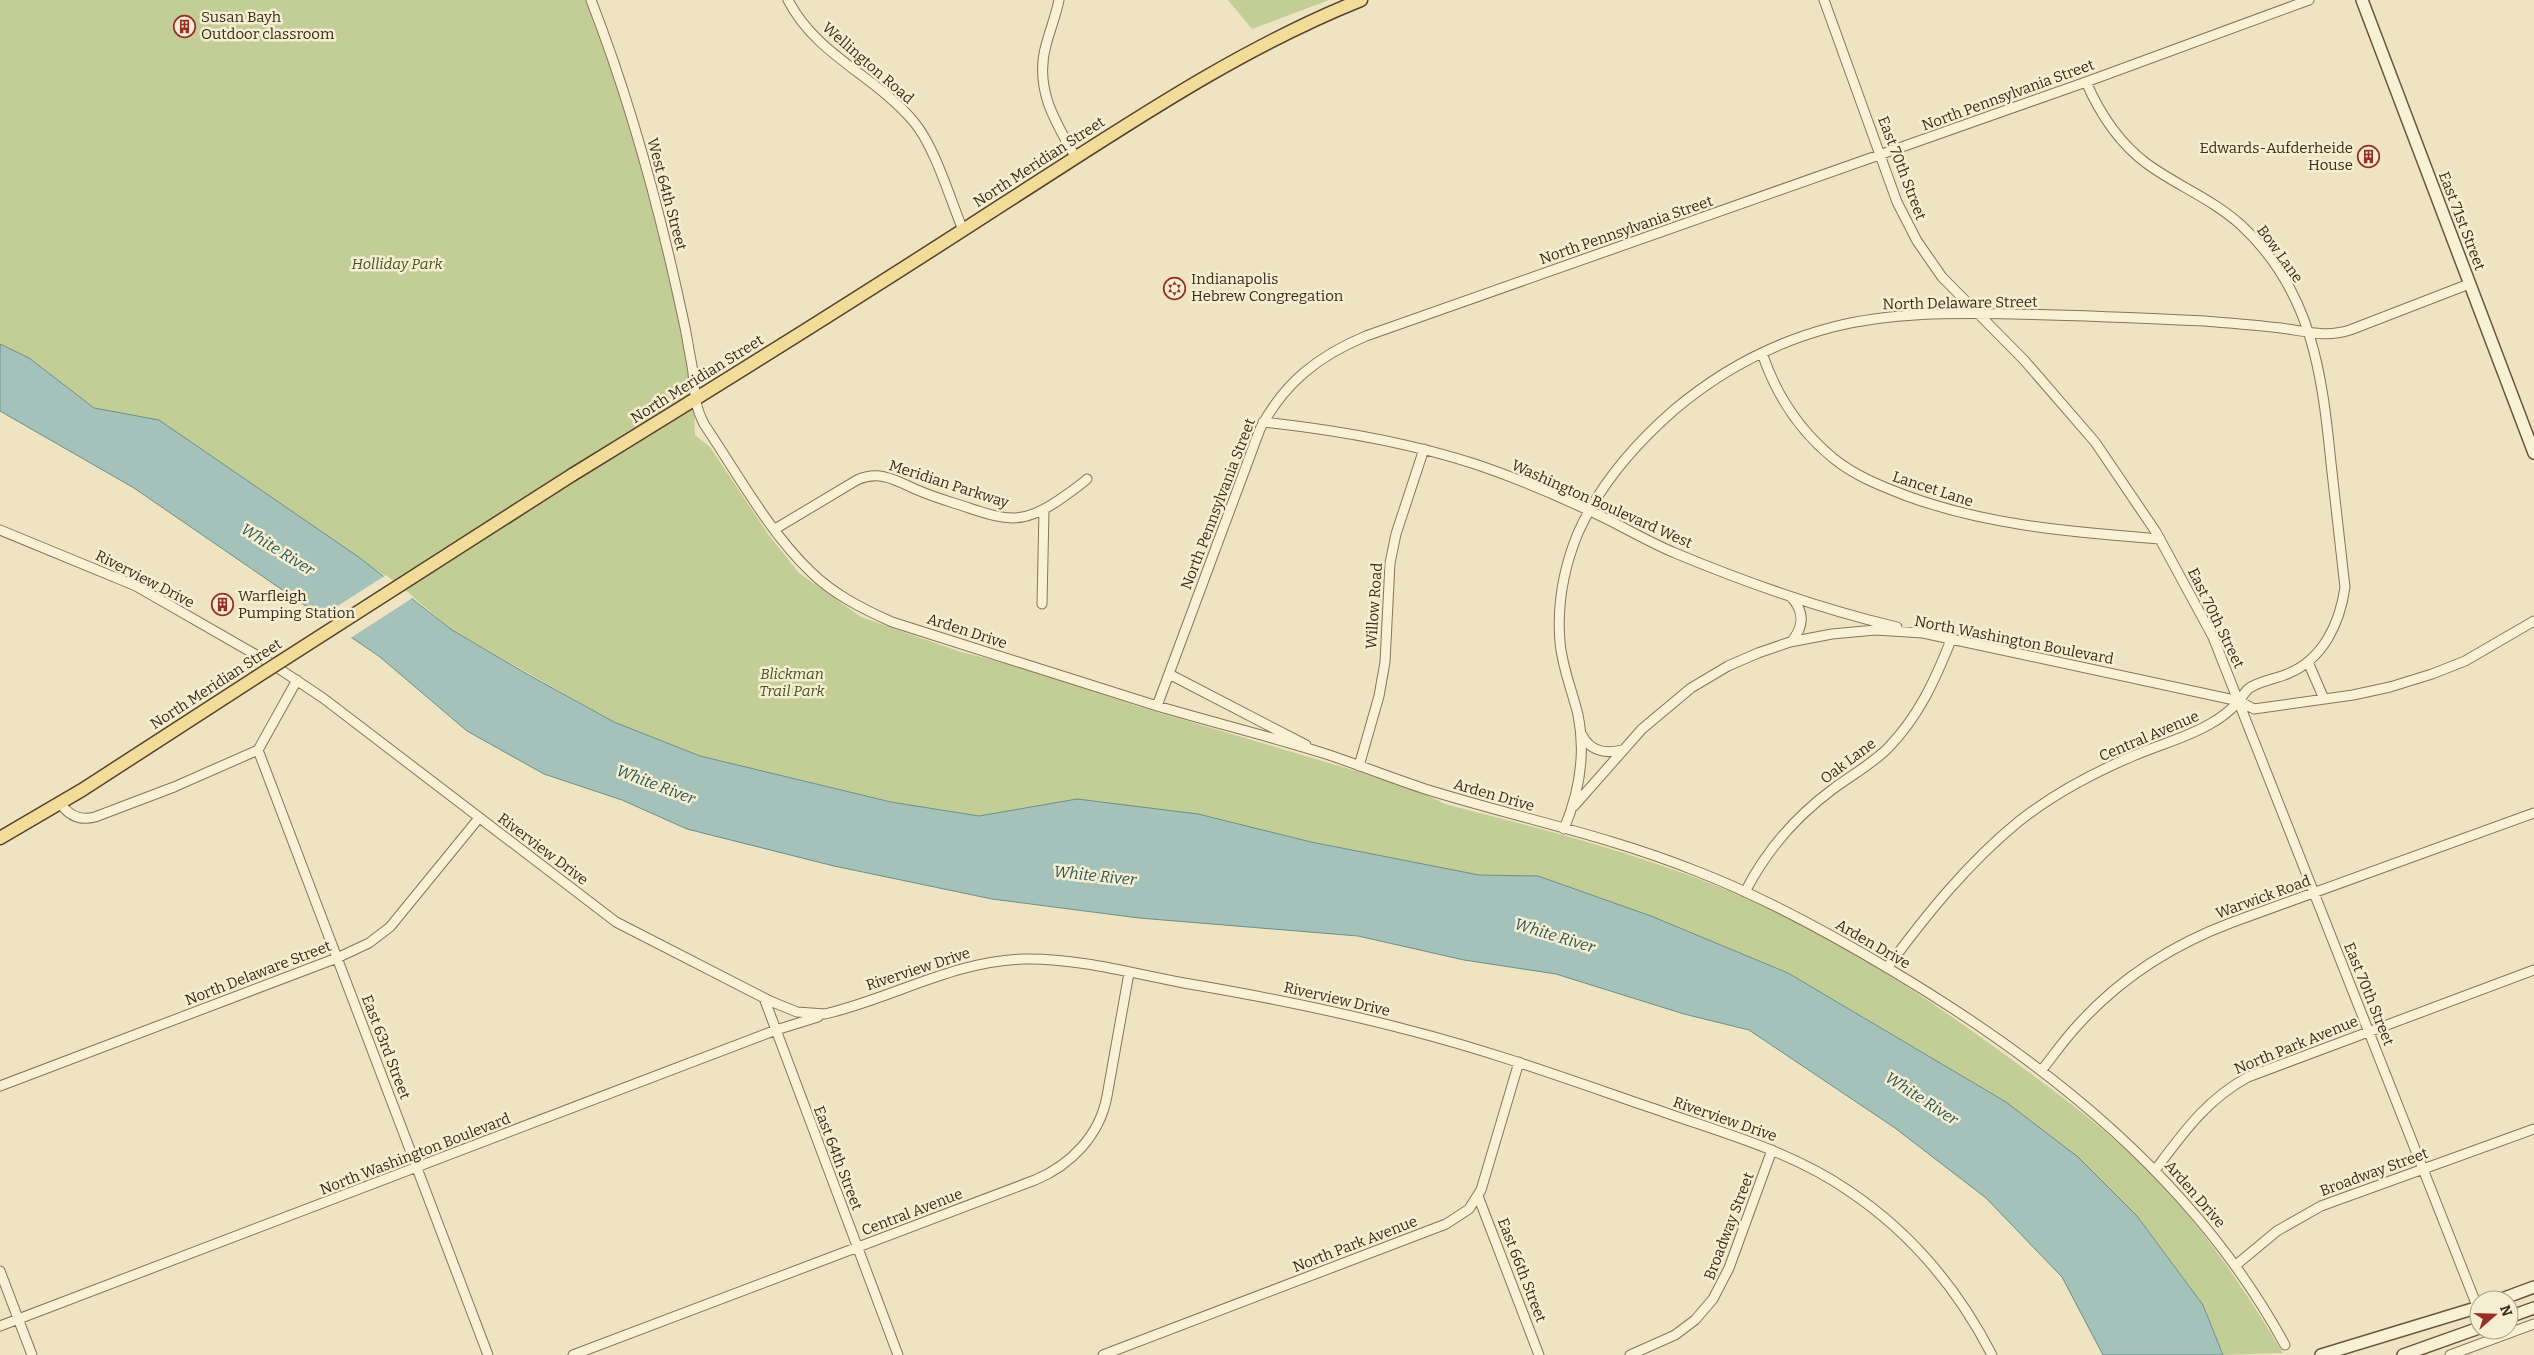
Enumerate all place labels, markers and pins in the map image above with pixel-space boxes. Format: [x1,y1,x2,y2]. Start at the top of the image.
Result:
place label: Susan Bayh Outdoor classroom [201,8,335,43]
building icon: Susan Bayh Outdoor classroom [173,14,197,38]
place label: Edwards-Aufderheide House [2199,139,2353,174]
building icon: Edwards-Aufderheide House [2357,145,2381,169]
place label: Indianapolis Hebrew Congregation [1191,270,1344,305]
synagogue icon: Indianapolis Hebrew Congregation [1163,276,1187,300]
place label: Warfleigh Pumping Station [238,587,355,622]
building icon: Warfleigh Pumping Station [210,593,234,617]

